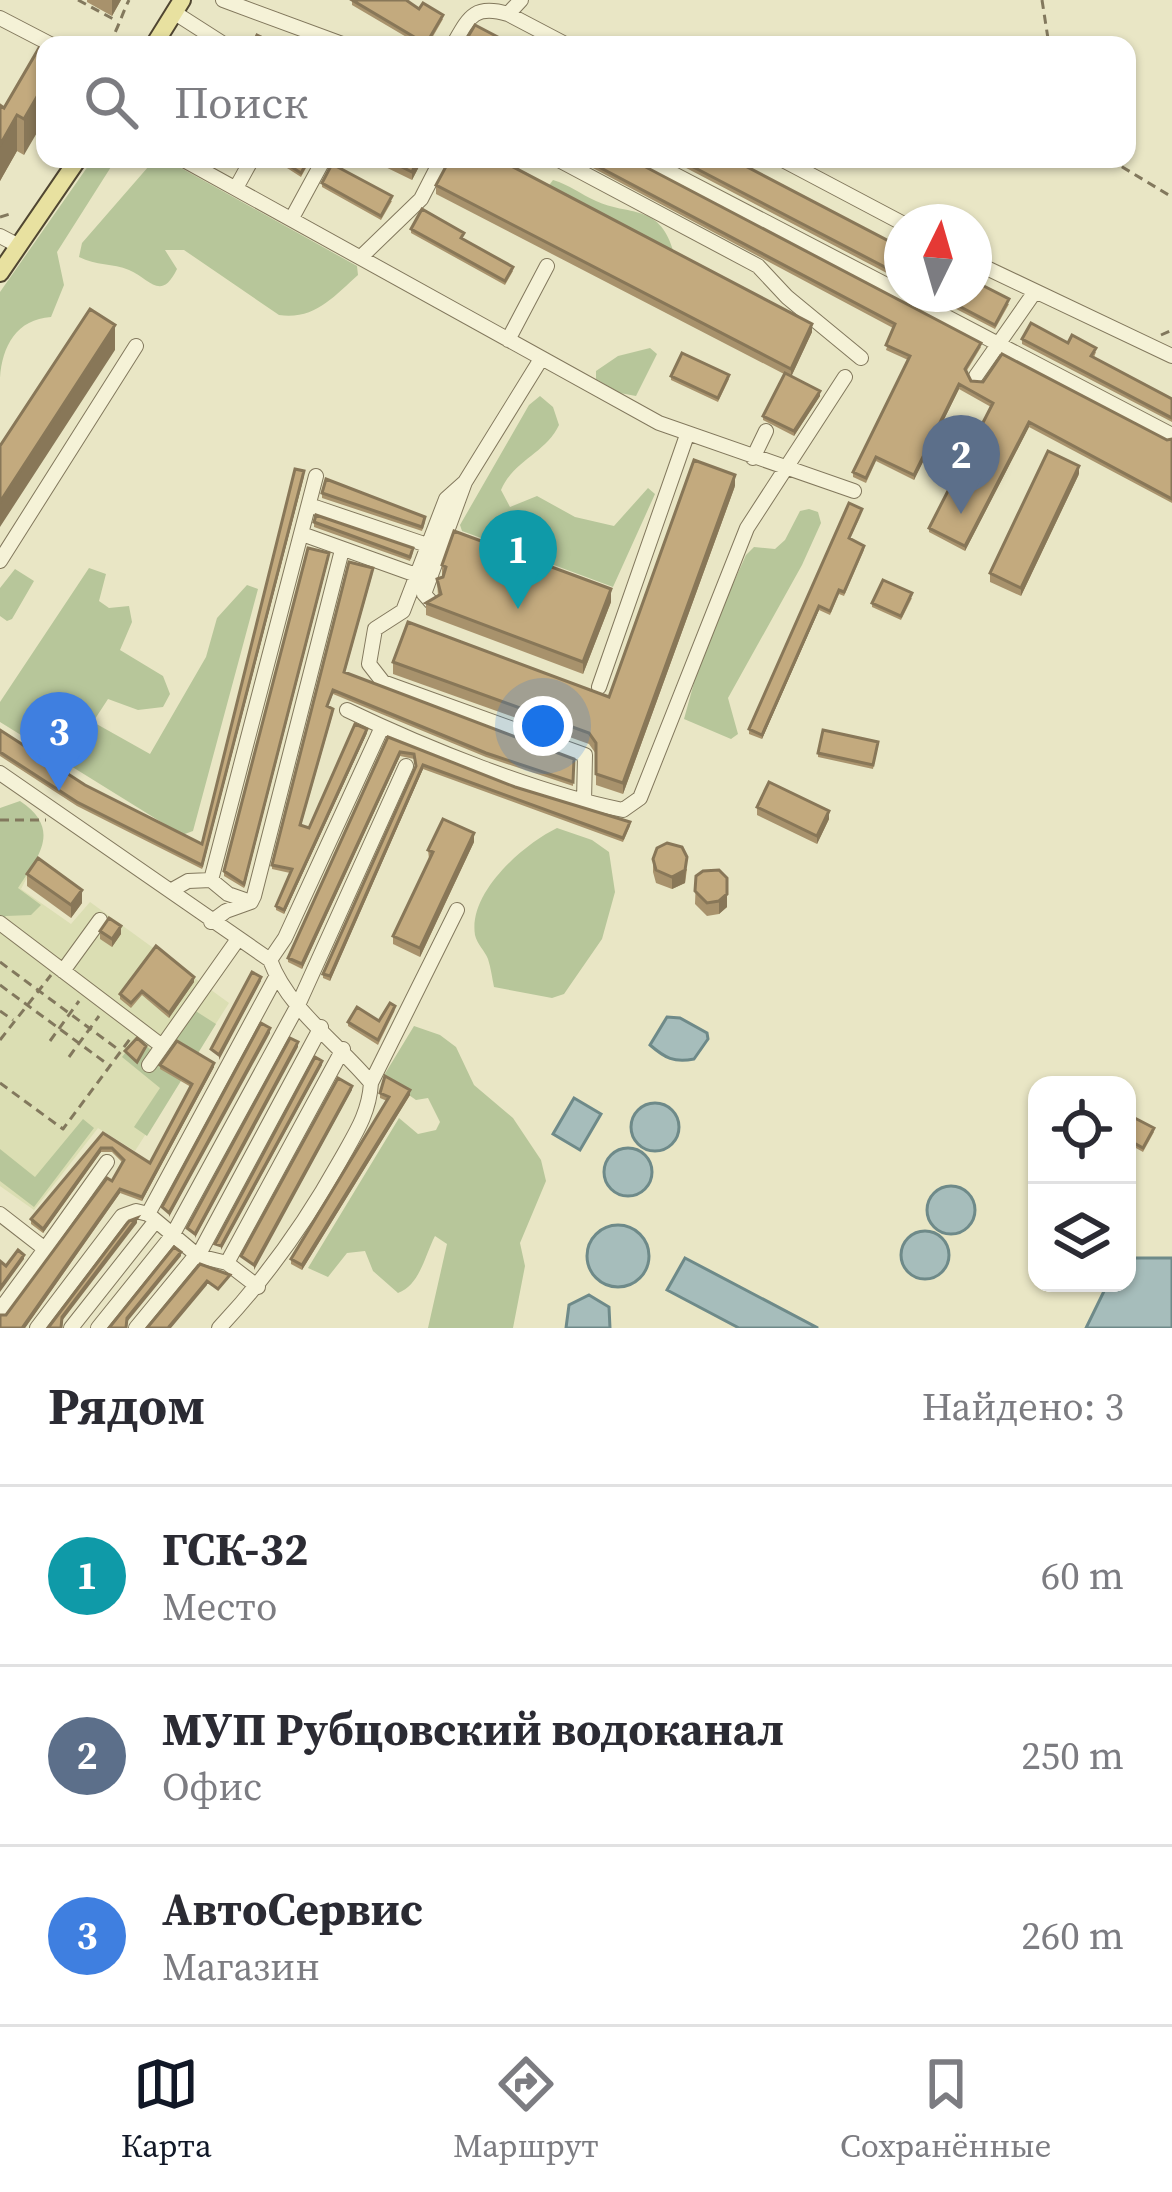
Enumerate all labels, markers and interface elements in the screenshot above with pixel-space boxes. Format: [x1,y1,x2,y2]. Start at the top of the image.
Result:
search box [36,36,1136,168]
icon: search [78,69,144,135]
text: Поиск [174,71,308,133]
north arrow [884,204,992,312]
pin: 2 [922,415,1000,514]
pin: 1 [479,510,557,609]
pin: 3 [20,692,98,791]
your location [513,696,573,756]
map controls [1028,1076,1136,1292]
button: locate [1028,1076,1136,1184]
button: layers [1028,1184,1136,1292]
text: Рядом [48,1371,205,1441]
text: Найдено: 3 [922,1380,1124,1433]
text: ГСК-32 [162,1518,308,1580]
text: 1 [76,1549,98,1602]
text: 60 m [1041,1549,1124,1602]
text: Место [162,1580,277,1633]
text: МУП Рубцовский водоканал [162,1698,784,1760]
text: 2 [76,1729,98,1782]
text: 250 m [1021,1729,1124,1782]
text: Офис [162,1760,262,1813]
text: АвтоСервис [162,1878,423,1940]
text: 3 [76,1909,98,1962]
text: 260 m [1021,1909,1124,1962]
text: Магазин [162,1940,320,1993]
tab: Карта [121,2051,212,2168]
tab: Маршрут [453,2051,599,2168]
tab: Сохранённые [840,2051,1051,2168]

